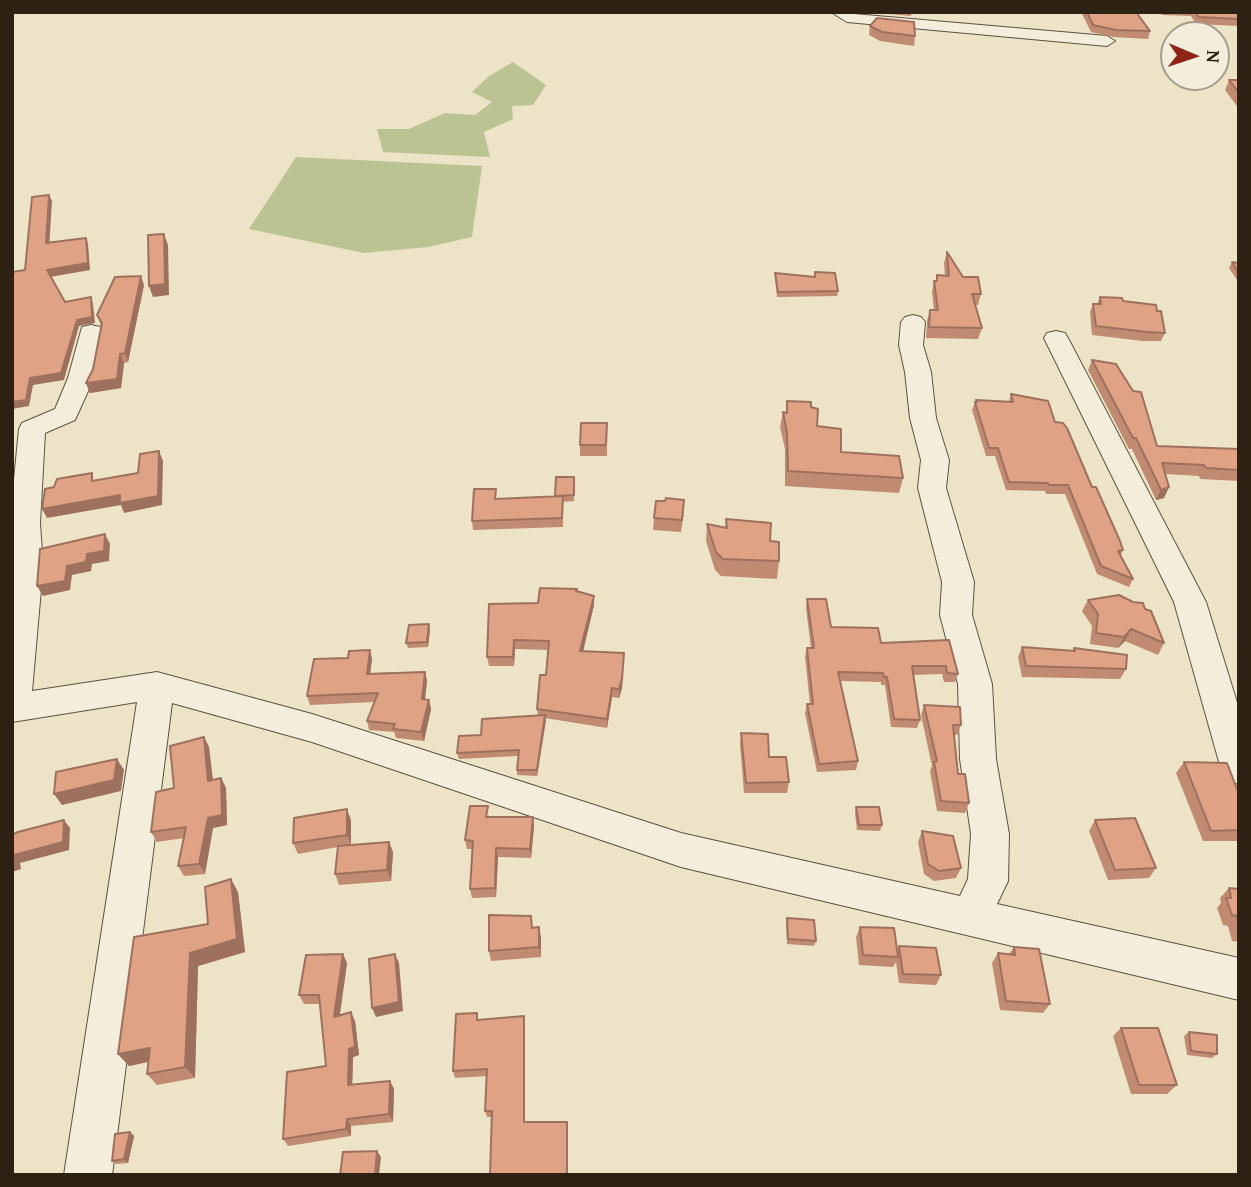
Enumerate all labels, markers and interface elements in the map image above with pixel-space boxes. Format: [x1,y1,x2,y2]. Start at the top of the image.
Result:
north arrow [1160,21,1230,91]
text: N [1200,50,1228,63]

